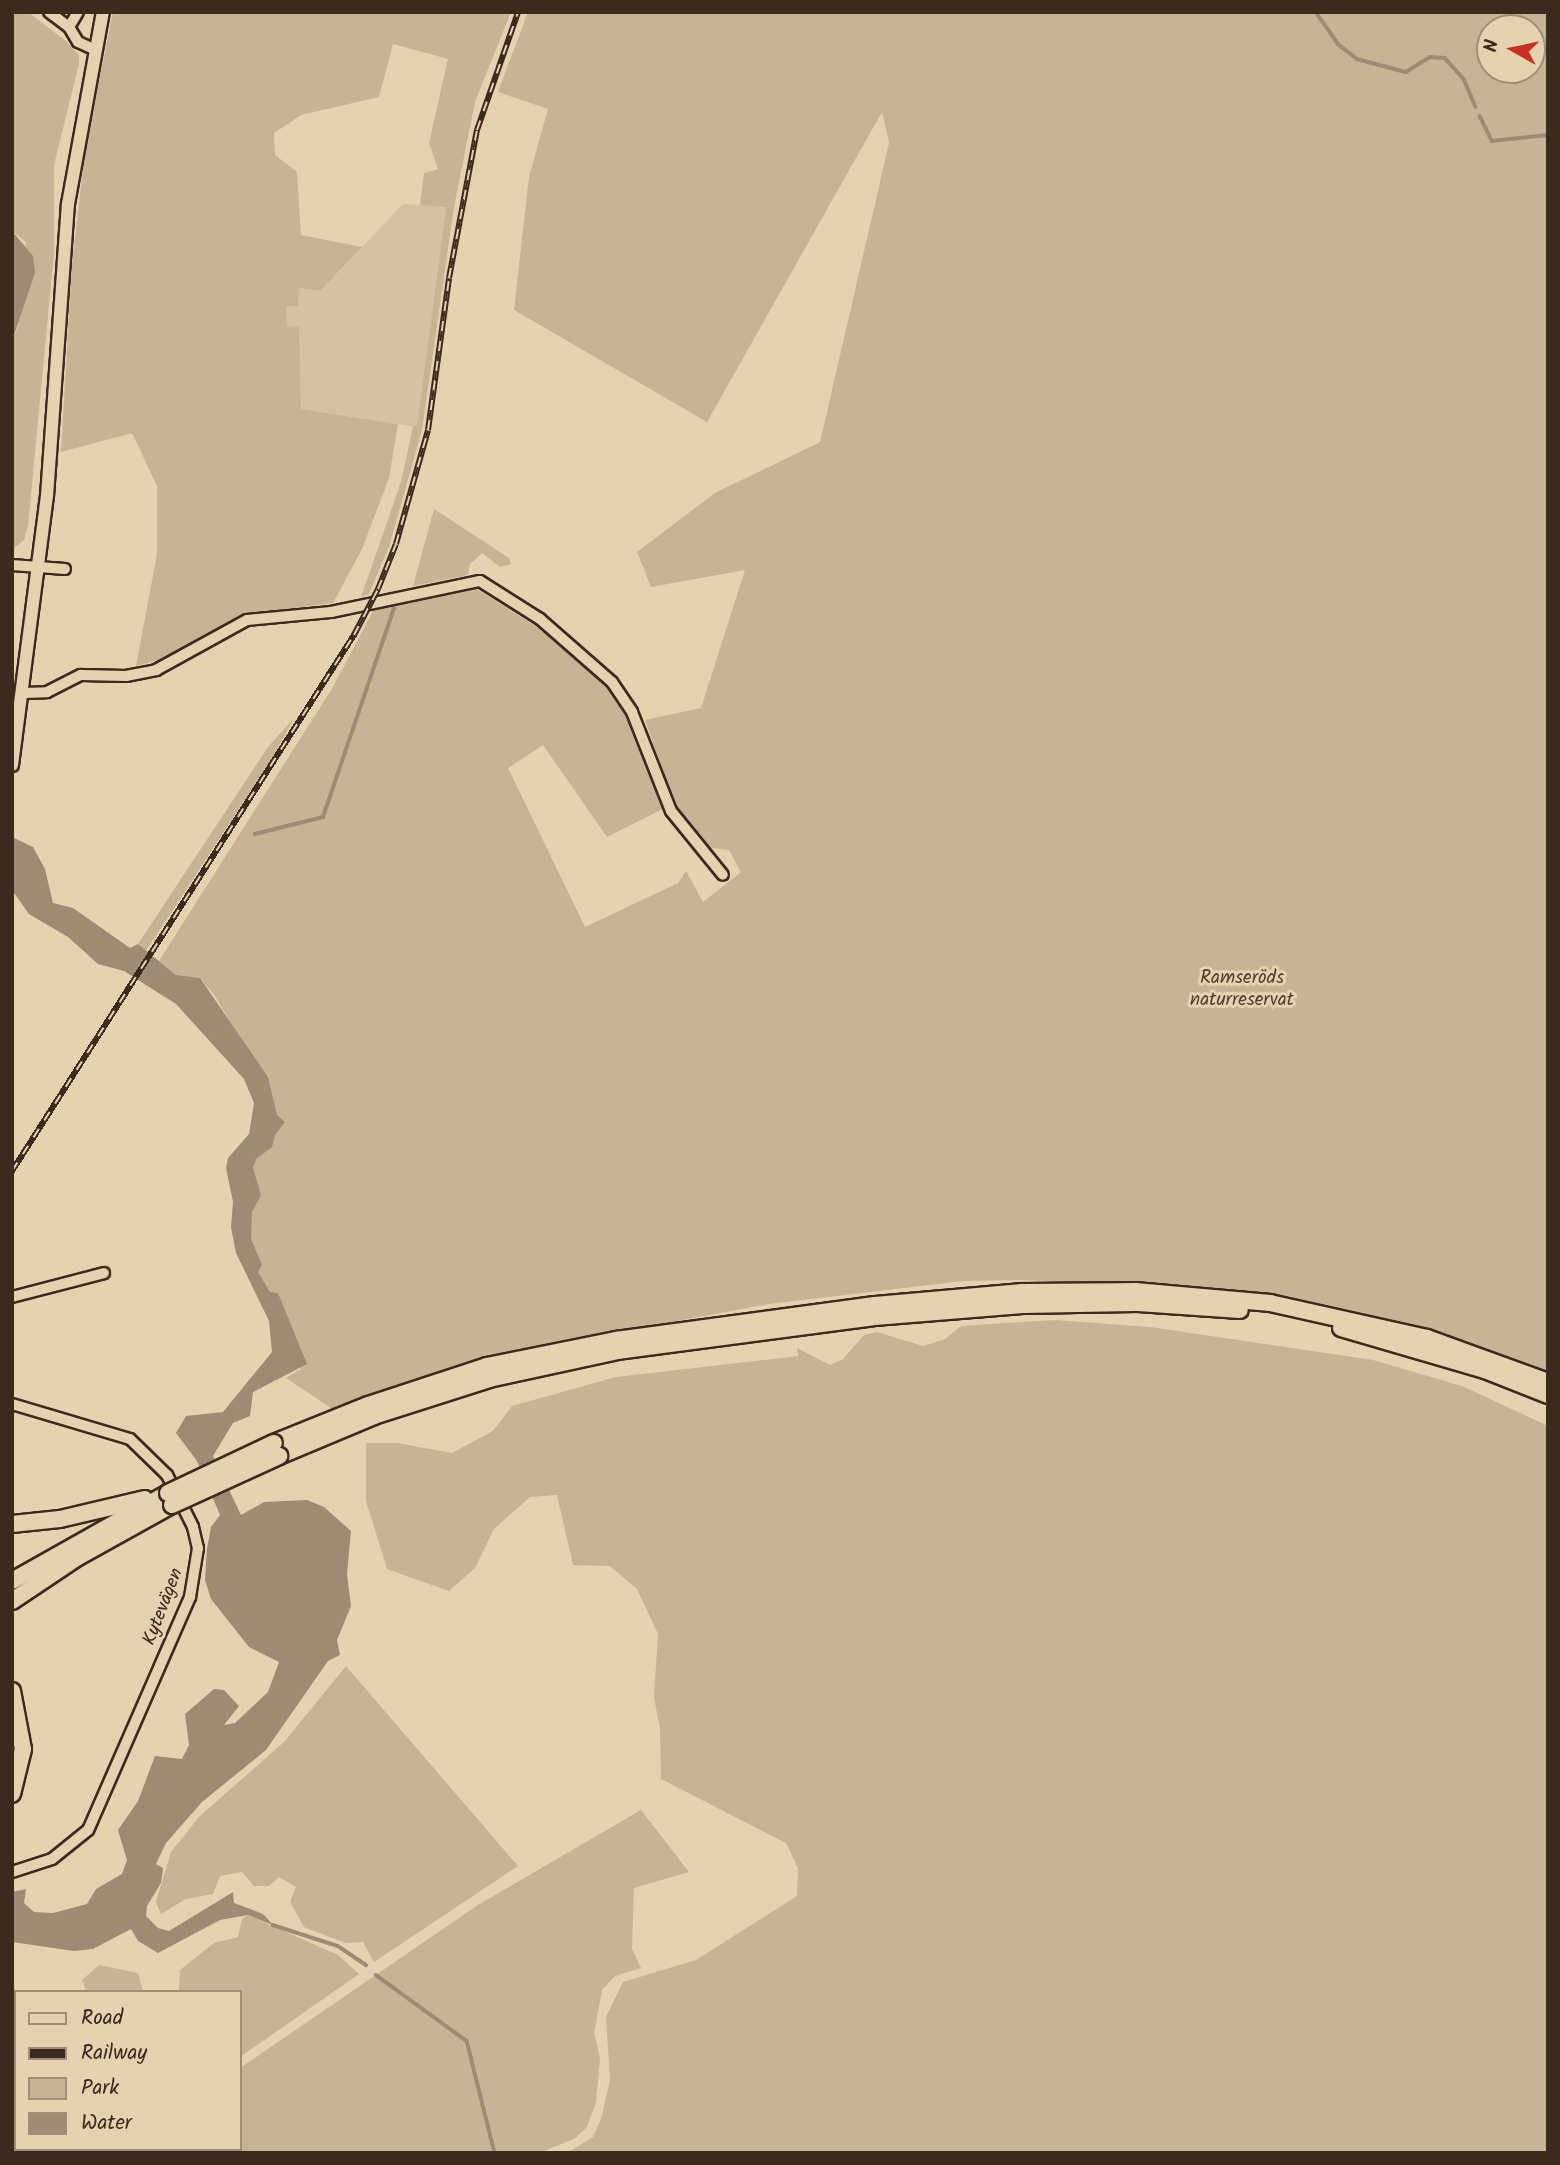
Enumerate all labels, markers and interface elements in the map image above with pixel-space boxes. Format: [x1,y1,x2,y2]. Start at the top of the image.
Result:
north arrow [1476,14,1546,84]
text: N [1476,38,1508,54]
park label: Ramseröds naturreservat [1190,968,1294,1012]
street label: Kytevägen [139,1565,189,1649]
legend [14,1990,242,2151]
text: Road [81,2002,123,2035]
text: Railway [81,2037,147,2070]
text: Park [81,2072,119,2105]
text: Water [81,2107,132,2140]

